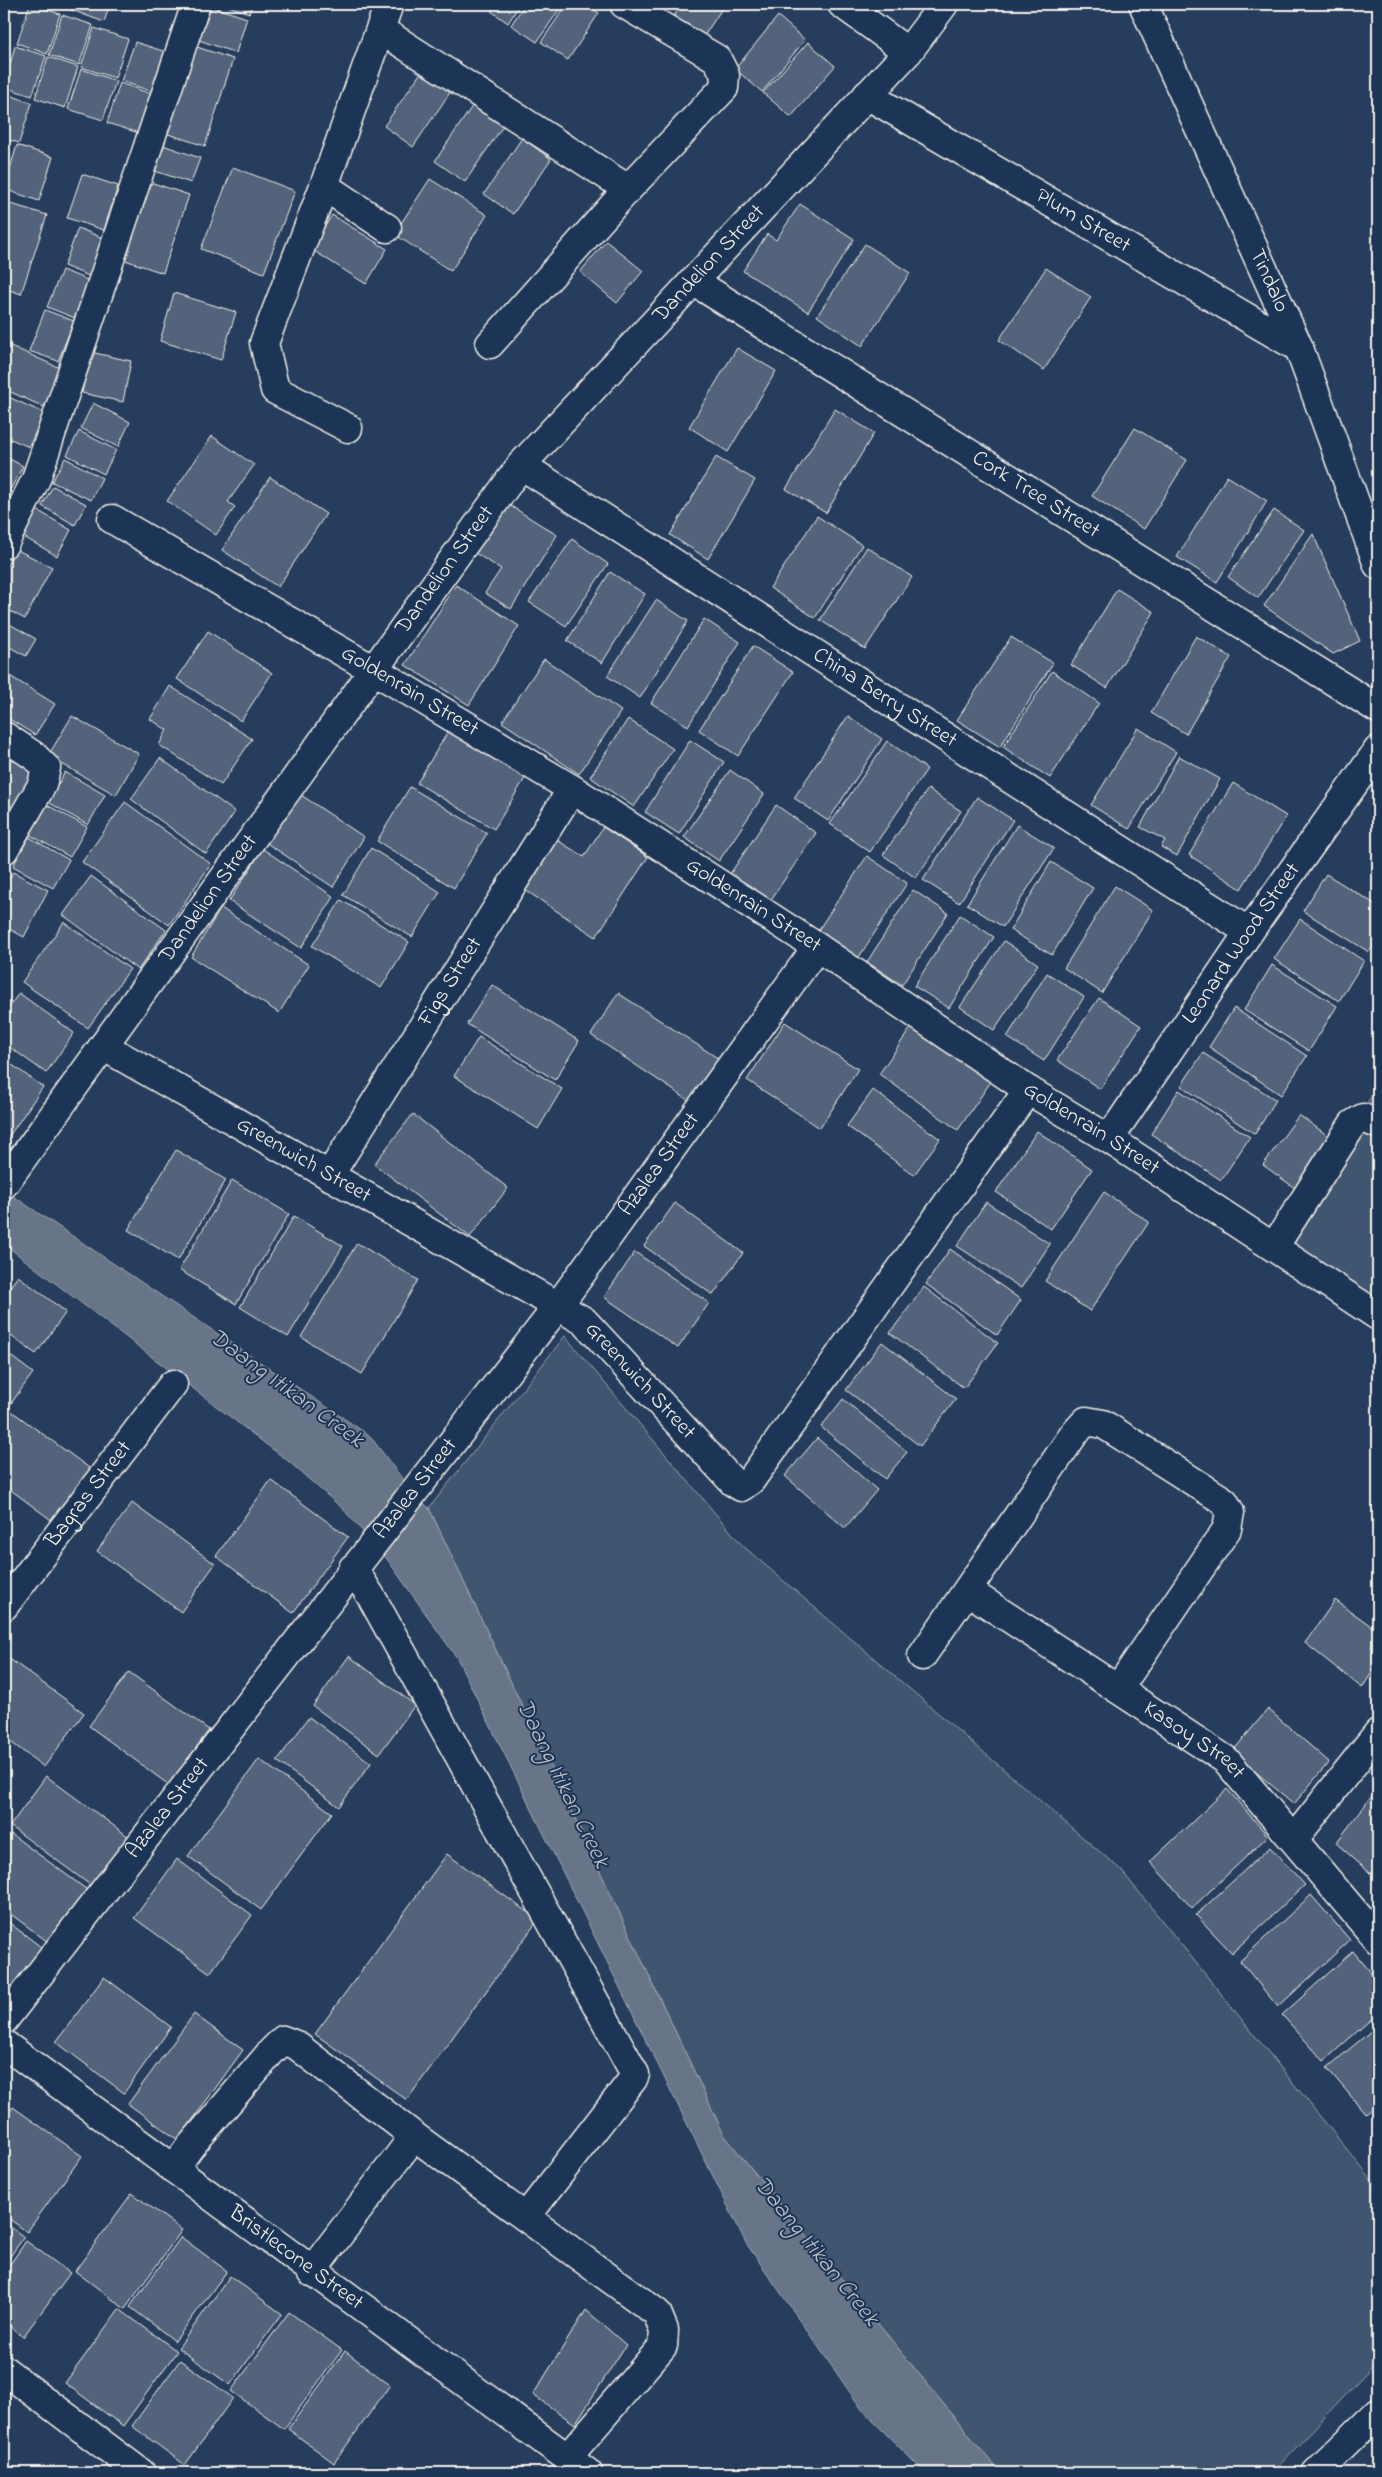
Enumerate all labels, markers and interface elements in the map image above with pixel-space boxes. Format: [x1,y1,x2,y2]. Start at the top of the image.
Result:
street label: Plum Street [1029,181,1137,262]
street label: Dandelion Street [645,197,773,331]
street label: Tindalo [1240,244,1297,318]
street label: Cork Tree Street [965,443,1106,548]
street label: Dandelion Street [387,499,503,642]
street label: Goldenrain Street [334,638,485,746]
street label: China Berry Street [806,640,964,757]
street label: Dandelion Street [151,827,267,971]
street label: Goldenrain Street [679,850,828,962]
street label: Leonard Wood Street [1175,856,1309,1031]
street label: Figs Street [410,931,491,1034]
street label: Goldenrain Street [1016,1074,1166,1184]
street label: Azalea Street [612,1106,709,1223]
street label: Greenwich Street [230,1109,377,1212]
street label: Greenwich Street [577,1315,703,1448]
water label: Daang Itikan Creek [201,1321,372,1458]
street label: Azalea Street [366,1431,466,1547]
street label: Bagras Street [37,1434,141,1556]
water label: Daang Itikan Creek [506,1694,619,1876]
street label: Kasoy Street [1136,1694,1253,1787]
street label: Azalea Street [119,1750,218,1866]
water label: Daang Itikan Creek [744,2169,888,2336]
street label: Bristlecone Street [221,2197,370,2319]

